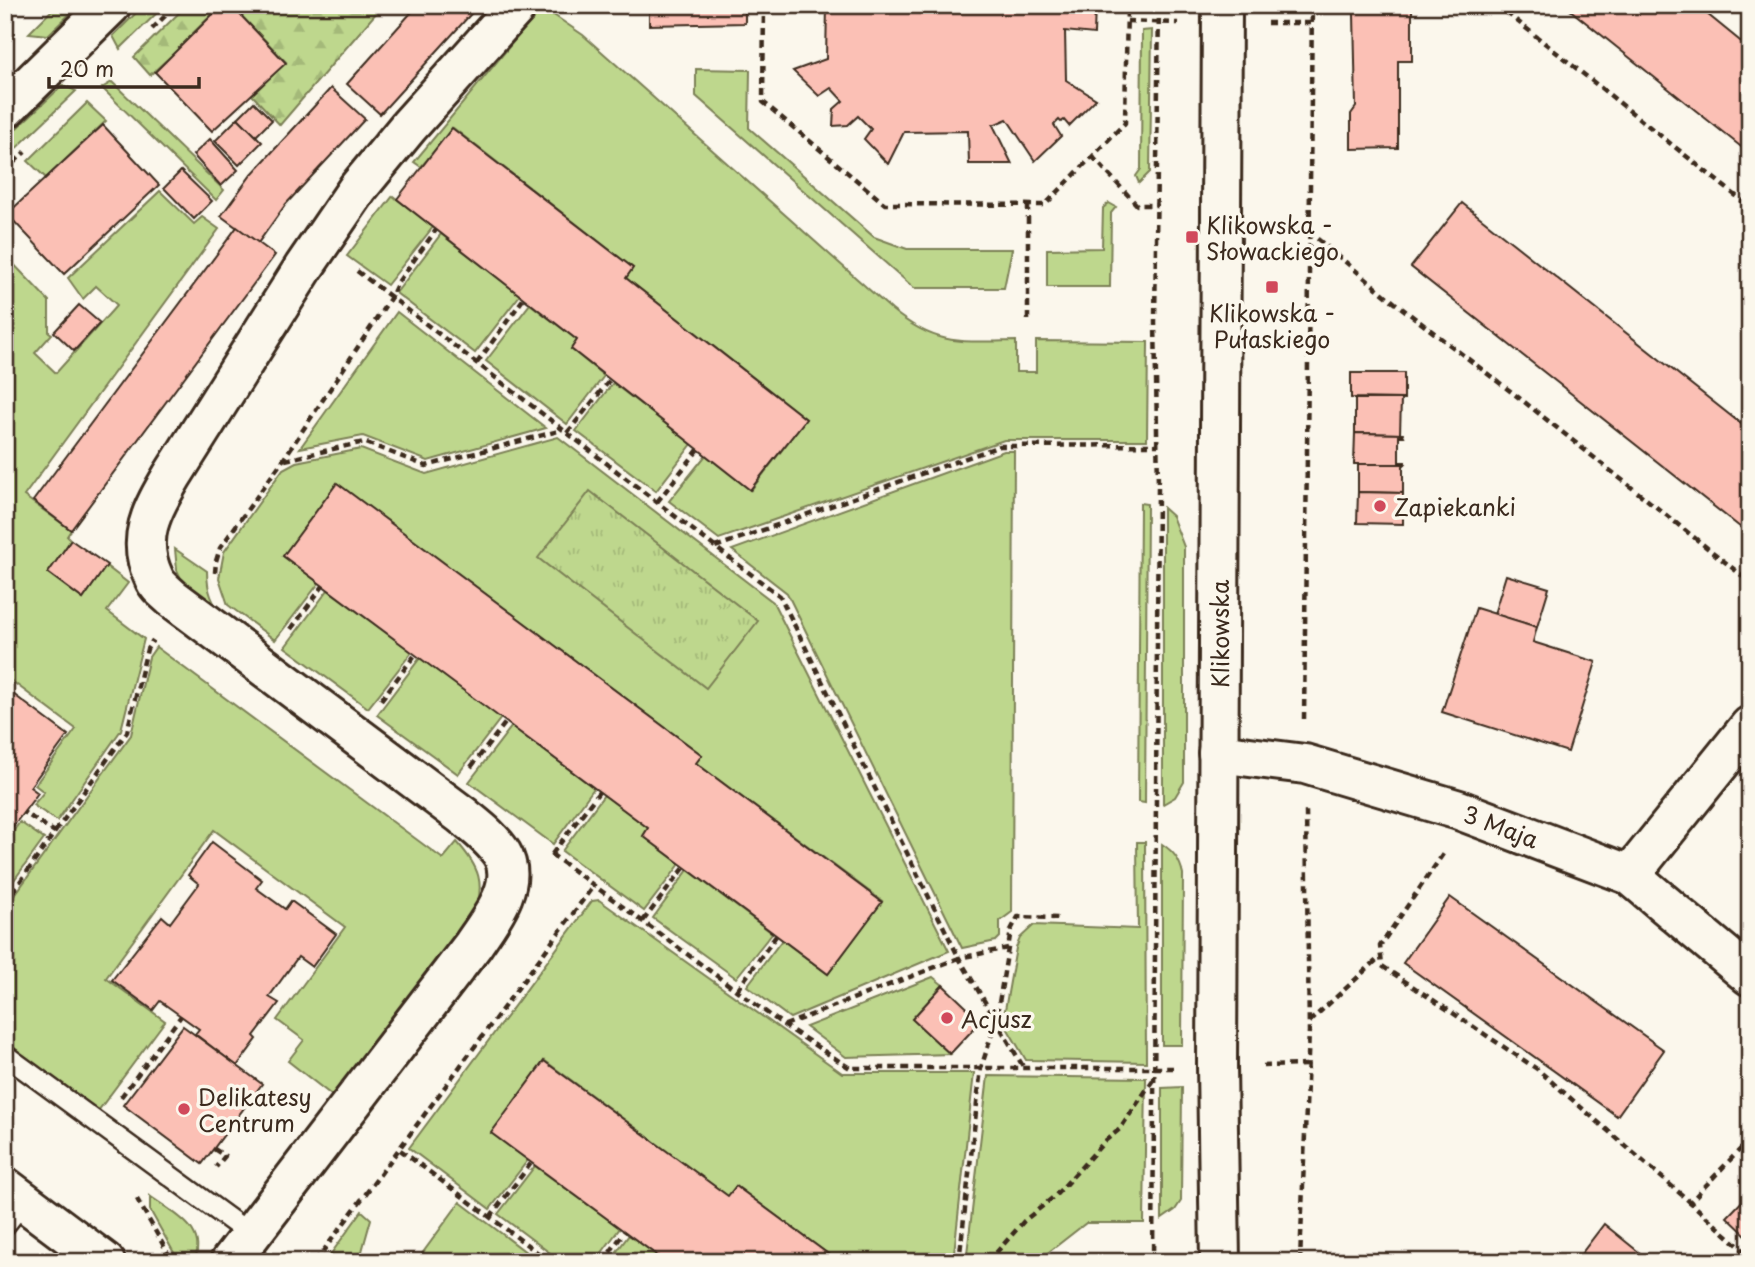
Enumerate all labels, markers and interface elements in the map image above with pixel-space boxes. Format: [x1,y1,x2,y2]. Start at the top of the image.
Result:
scale bar [49,46,200,90]
text: 20 m [60,52,114,84]
place label: Klikowska - Słowackiego [1206,207,1339,268]
marker: Klikowska - Słowackiego [1184,229,1200,245]
marker: Klikowska - Pułaskiego [1264,279,1280,295]
place label: Klikowska - Pułaskiego [1209,295,1335,356]
place label: Zapiekanki [1394,489,1516,524]
marker: Zapiekanki [1372,498,1388,514]
street label: Klikowska [1202,579,1237,688]
street label: 3 Maja [1458,796,1544,857]
place label: Acjusz [961,1001,1032,1036]
marker: Acjusz [939,1010,955,1026]
place label: Delikatesy Centrum [198,1079,312,1140]
marker: Delikatesy Centrum [176,1101,192,1117]

